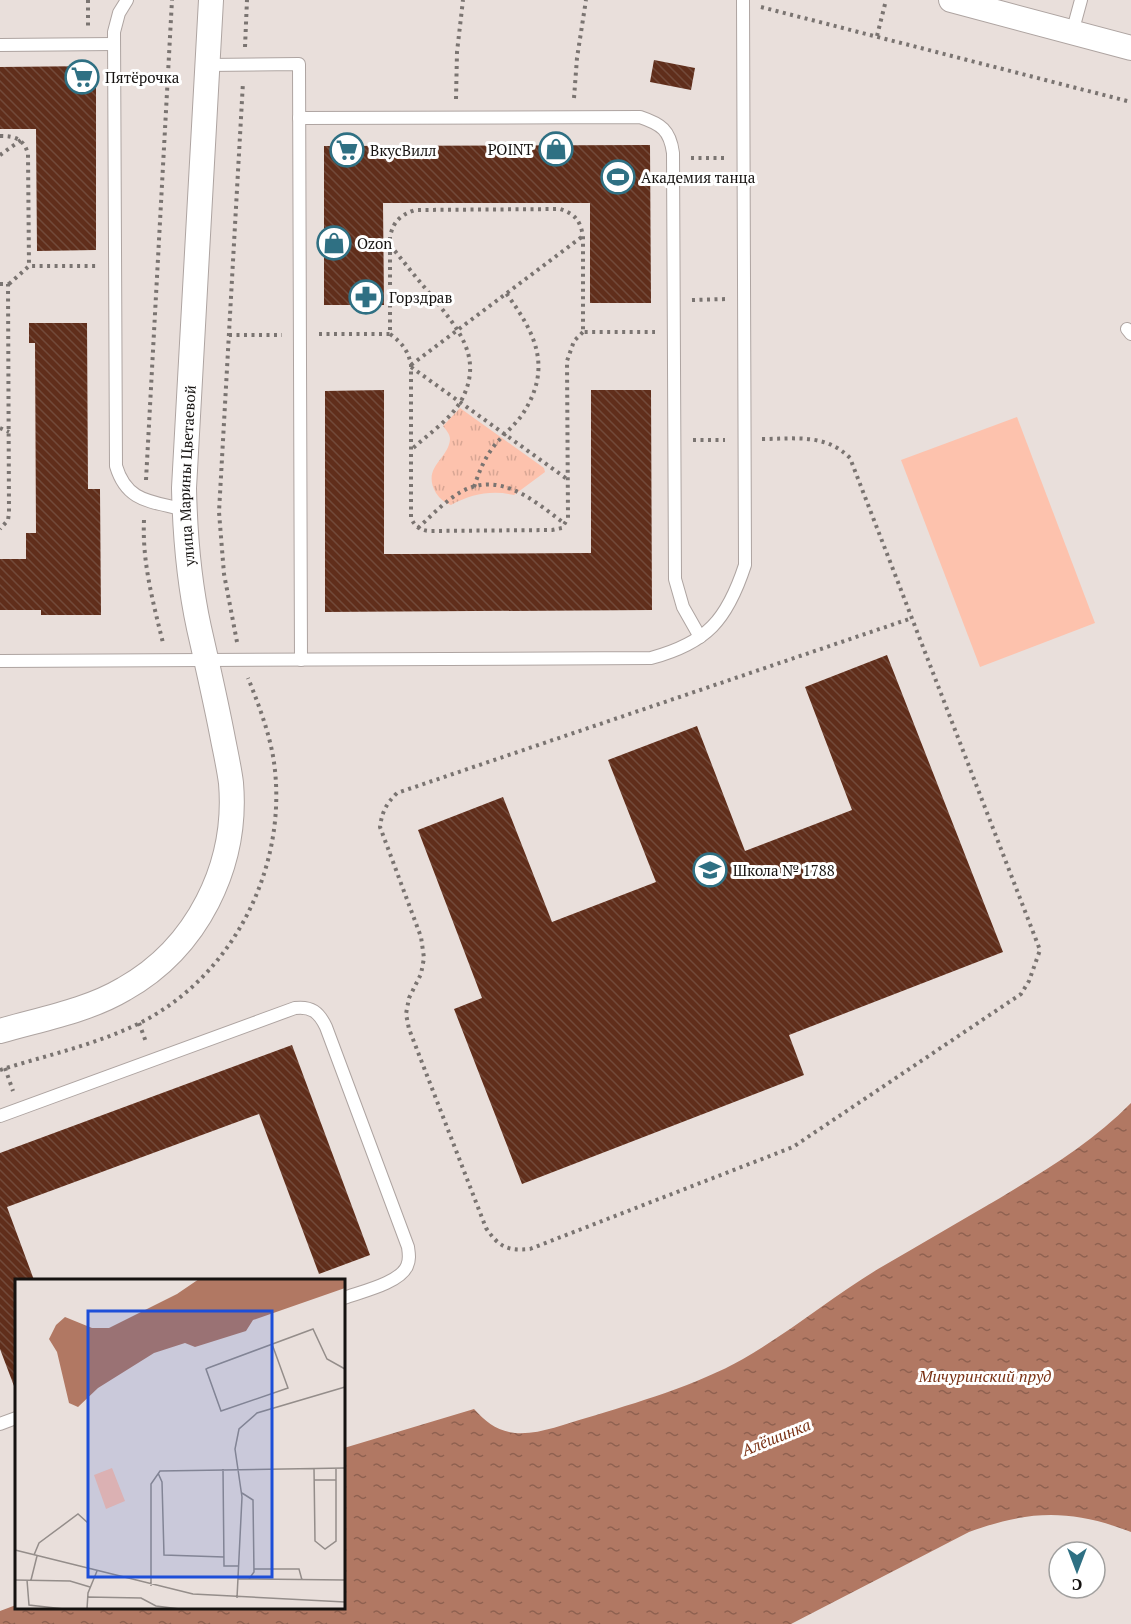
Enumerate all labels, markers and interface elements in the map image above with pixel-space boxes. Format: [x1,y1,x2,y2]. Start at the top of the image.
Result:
supermarket icon: Пятёрочка [64,59,100,95]
place label: Пятёрочка [105,67,180,87]
shop icon: POINT [538,131,574,167]
supermarket icon: ВкусВилл [329,132,365,168]
place label: POINT [488,139,533,159]
place label: ВкусВилл [370,140,436,160]
sports icon: Академия танца [600,159,636,195]
place label: Академия танца [641,167,756,187]
shop icon: Ozon [316,225,352,261]
place label: Ozon [357,233,392,253]
pharmacy icon: Горздрав [348,279,384,315]
place label: Горздрав [389,287,452,307]
street label: улица Марины Цветаевой [174,384,200,569]
school or university icon: Школа № 1788 [692,852,728,888]
place label: Школа № 1788 [733,860,835,880]
inset map [15,1279,345,1609]
water label: Мичуринский пруд [918,1365,1051,1387]
water label: Алёшинка [737,1413,814,1461]
north arrow [1047,1540,1107,1600]
text: С [1072,1574,1082,1596]

